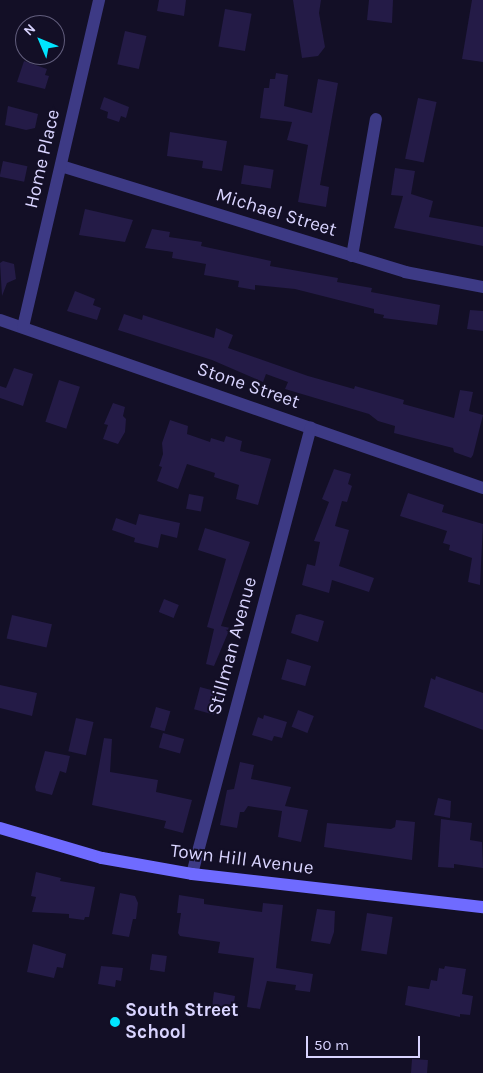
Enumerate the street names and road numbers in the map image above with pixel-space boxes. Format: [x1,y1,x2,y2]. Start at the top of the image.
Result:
street label: Home Place [21,107,65,211]
street label: Michael Street [213,184,339,242]
street label: Stone Street [194,358,302,414]
street label: Stillman Avenue [204,575,262,717]
street label: Town Hill Avenue [169,840,315,880]

